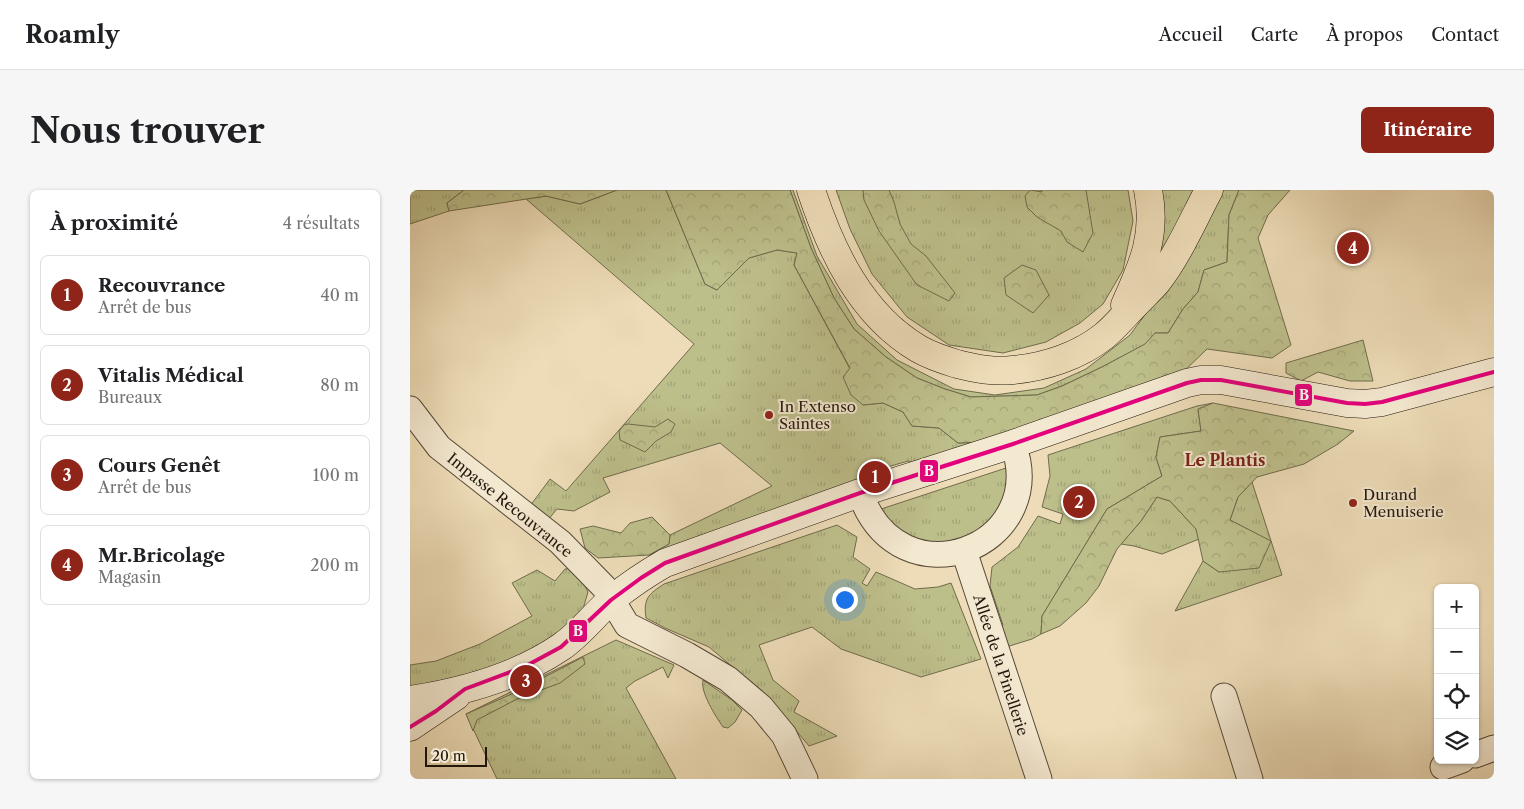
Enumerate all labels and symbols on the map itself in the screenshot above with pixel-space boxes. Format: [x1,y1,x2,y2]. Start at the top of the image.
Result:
pin: 4 [1337,229,1369,267]
line badge: B [1294,383,1313,407]
text: B [1299,386,1309,404]
place label: In Extenso Saintes [779,397,856,433]
marker: In Extenso Saintes [763,409,775,421]
street label: Impasse Recouvrance [444,449,576,561]
district label: Le Plantis [1185,450,1266,470]
pin: 1 [859,458,891,496]
line badge: B [919,459,939,483]
text: B [924,462,934,480]
pin: 2 [1063,483,1095,521]
place label: Durand Menuiserie [1363,485,1444,521]
marker: Durand Menuiserie [1347,497,1359,509]
your location [832,587,858,613]
street label: Allée de la Pinellerie [969,591,1033,738]
line badge: B [568,619,588,643]
text: B [573,622,583,640]
pin: 3 [510,662,542,700]
scale bar [425,744,488,767]

